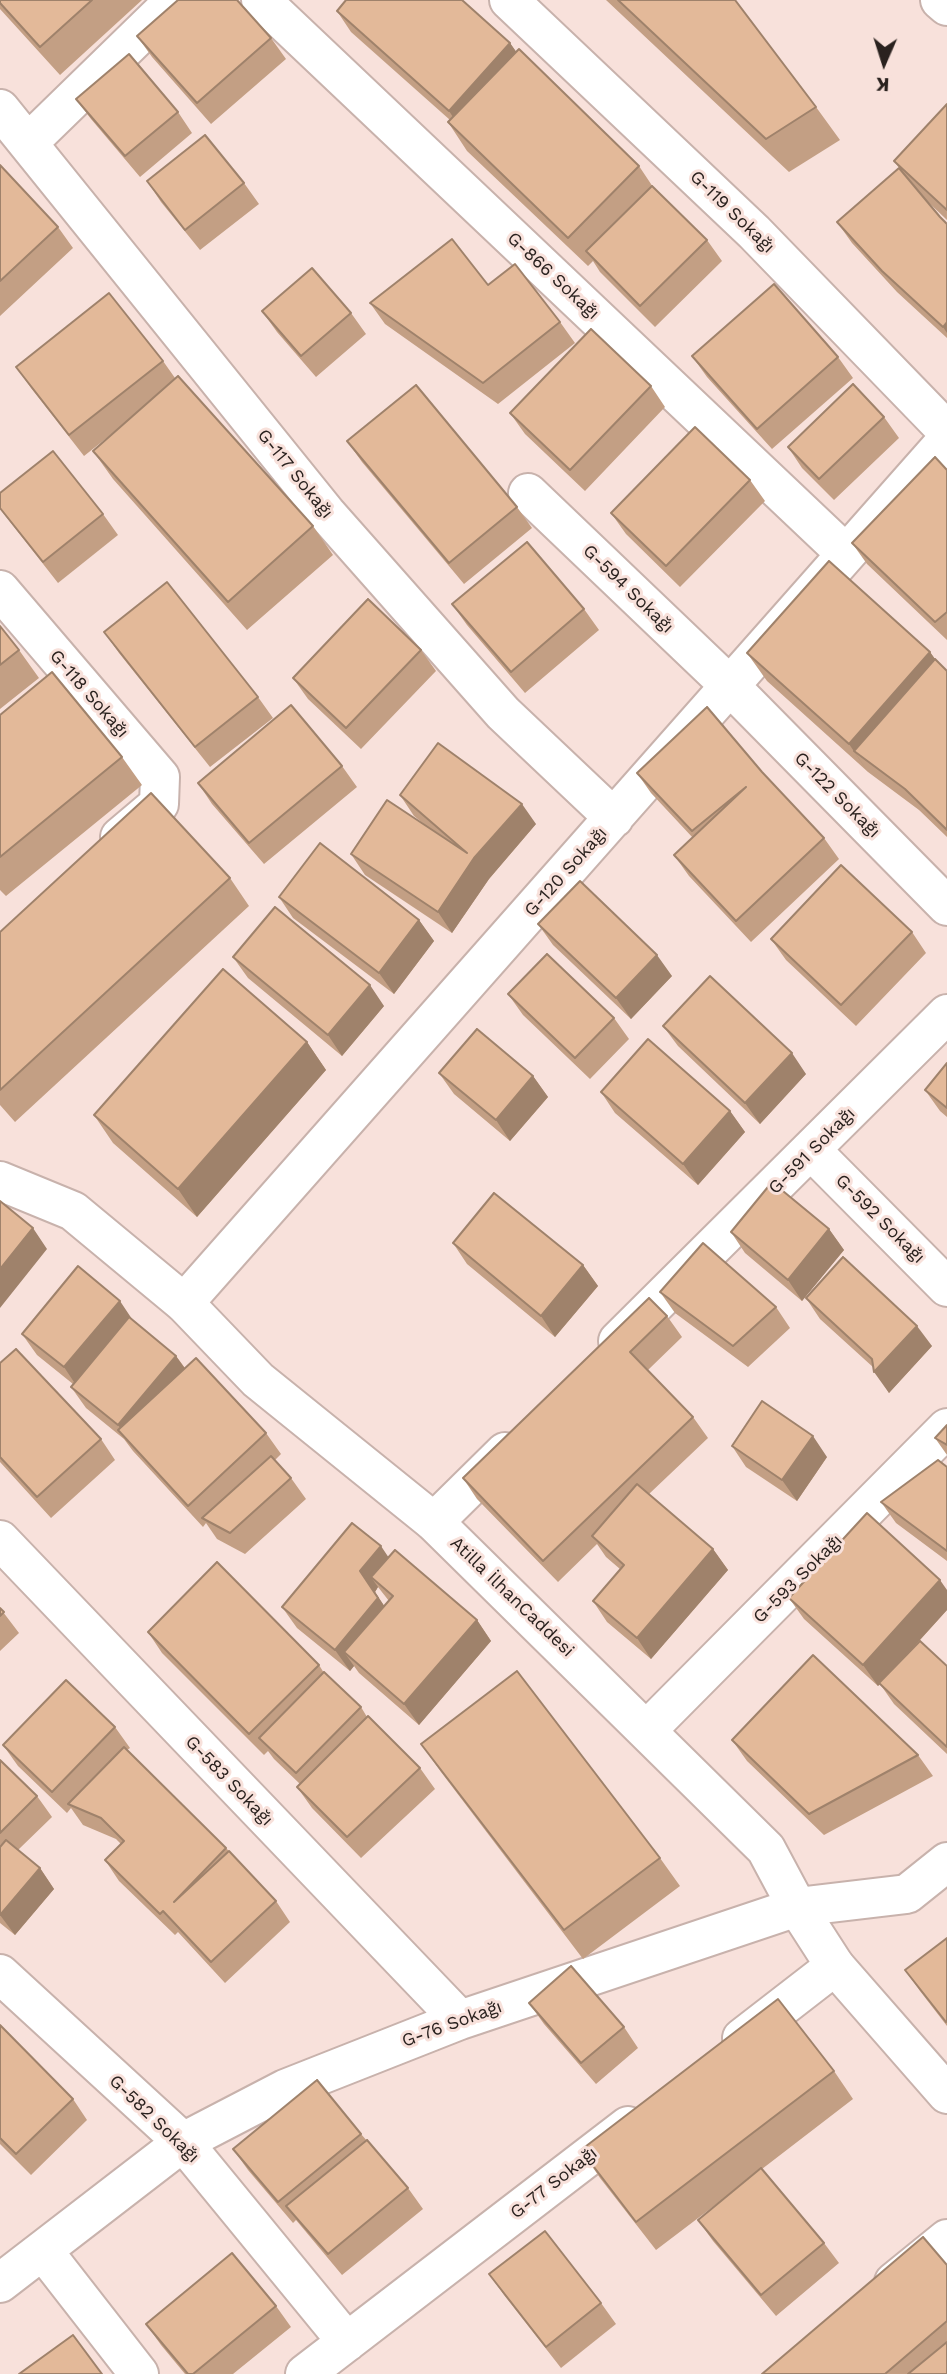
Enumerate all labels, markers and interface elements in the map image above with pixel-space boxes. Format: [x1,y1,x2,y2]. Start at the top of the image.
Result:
north arrow [849,28,919,98]
text: K [876,73,890,96]
street label: G-119 Sokağı [685,166,779,258]
street label: G-866 Sokağı [502,228,604,324]
street label: G-117 Sokağı [252,425,338,523]
street label: G-594 Sokağı [578,540,678,638]
street label: G-118 Sokağı [45,646,133,742]
street label: G-122 Sokağı [790,748,884,842]
street label: G-120 Sokağı [520,823,612,921]
street label: G-591 Sokağı [764,1103,860,1199]
street label: G-592 Sokağı [831,1170,929,1268]
street label: G-593 Sokağı [749,1530,847,1628]
street label: Atilla İlhanCaddesi [446,1532,578,1662]
street label: G-583 Sokağı [181,1731,277,1831]
street label: G-76 Sokağı [399,1996,505,2052]
street label: G-582 Sokağı [104,2070,204,2168]
street label: G-77 Sokağı [506,2142,602,2224]

